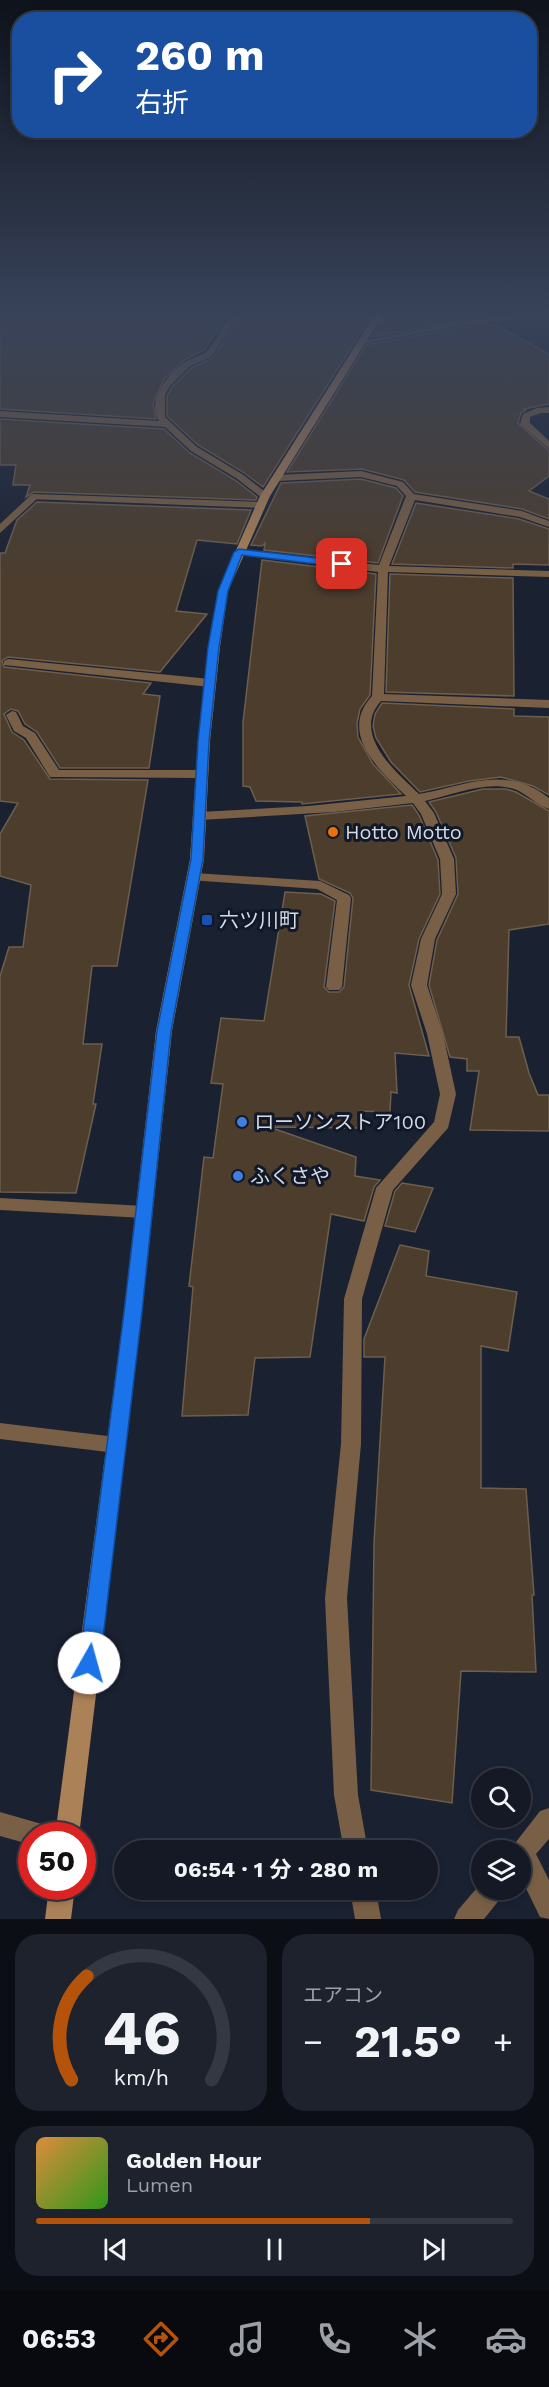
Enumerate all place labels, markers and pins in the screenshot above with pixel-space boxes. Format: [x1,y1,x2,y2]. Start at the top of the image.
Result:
pin [316,538,367,589]
place label: Hotto Motto [345,820,462,844]
marker: Hotto Motto [326,825,340,839]
place label: 六ツ川町 [219,908,299,932]
marker: 六ツ川町 [200,913,214,927]
place label: ローソンストア100 [254,1110,426,1134]
marker: ローソンストア100 [235,1115,249,1129]
place label: ふくさや [250,1164,330,1188]
marker: ふくさや [231,1169,245,1183]

